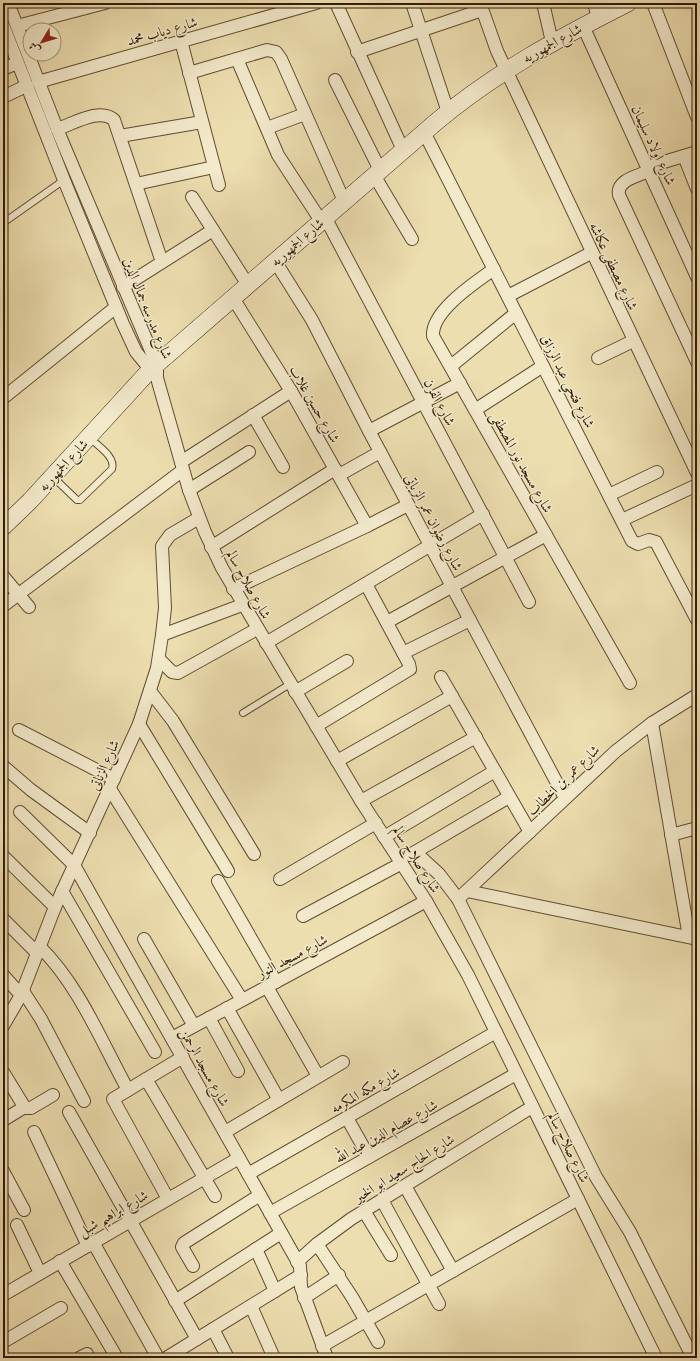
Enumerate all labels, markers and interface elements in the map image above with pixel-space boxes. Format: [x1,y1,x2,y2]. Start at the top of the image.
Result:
street label: شارع دياب محمد [124,11,200,53]
street label: شارع الجمهوريه [519,18,586,69]
north arrow [22,22,62,62]
text: ش [24,39,44,57]
street label: شارع اولاد سليمان [625,102,681,189]
street label: شارع الجمهوريه [266,213,329,272]
street label: شارع مصطفى عكاشه [583,219,643,314]
street label: شارع مدرسه جمال الدين [117,254,178,363]
street label: شارع فتحي عبد الرزاق [533,331,600,433]
street label: شارع حسين غلاب [283,362,345,447]
street label: شارع الفرن [417,375,461,430]
street label: شارع مسجد نور المصطفى [484,408,558,517]
street label: شارع الجمهوريه [34,434,94,497]
street label: شارع رضوان عمر الزياتى [398,470,468,575]
street label: شارع صلاح سالم [219,546,276,624]
street label: شارع الزناتى [84,736,126,794]
street label: شارع عمر بن الخطاب [522,740,605,821]
street label: شارع صلاح سالم [386,821,446,898]
street label: شارع مسجد النور [251,929,332,986]
street label: شارع مسجد الرحمن [173,1024,235,1111]
street label: شارع مكه المكرمه [327,1062,404,1120]
street label: شارع عصام الدين عبد الله [330,1094,443,1170]
street label: شارع صلاح سالم [541,1108,595,1187]
street label: شارع الحاج سعيد ابو الخير [348,1129,460,1211]
street label: شارع ابراهيم شبل [74,1185,154,1245]

